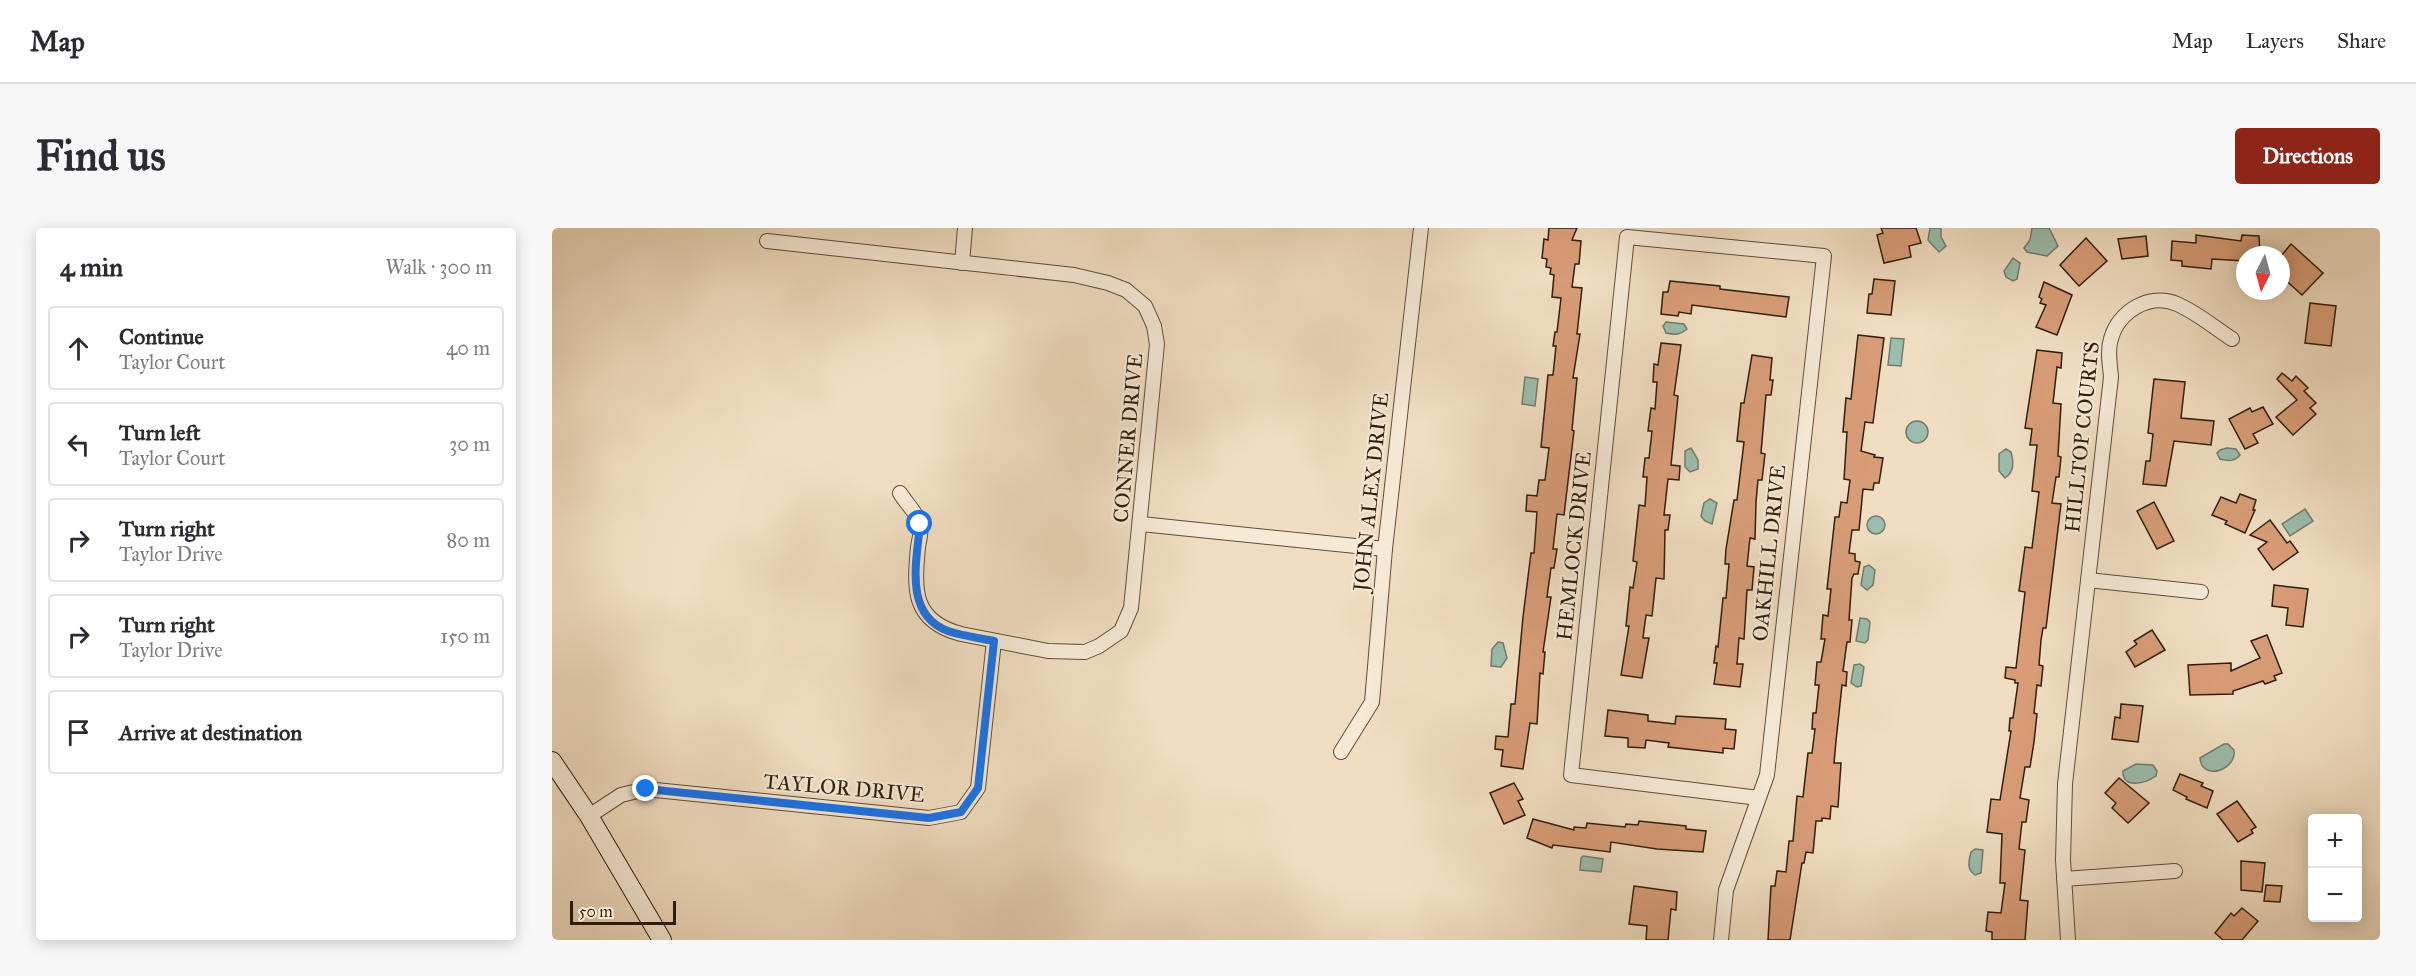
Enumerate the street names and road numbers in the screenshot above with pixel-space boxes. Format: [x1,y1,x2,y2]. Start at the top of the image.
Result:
street label: HILLTOP COURTS [2059,340,2105,534]
street label: CONNER DRIVE [1108,352,1148,524]
street label: JOHN ALEX DRIVE [1347,391,1394,595]
street label: HEMLOCK DRIVE [1551,450,1597,642]
street label: OAKHILL DRIVE [1747,463,1791,643]
street label: TAYLOR DRIVE [762,768,926,808]

